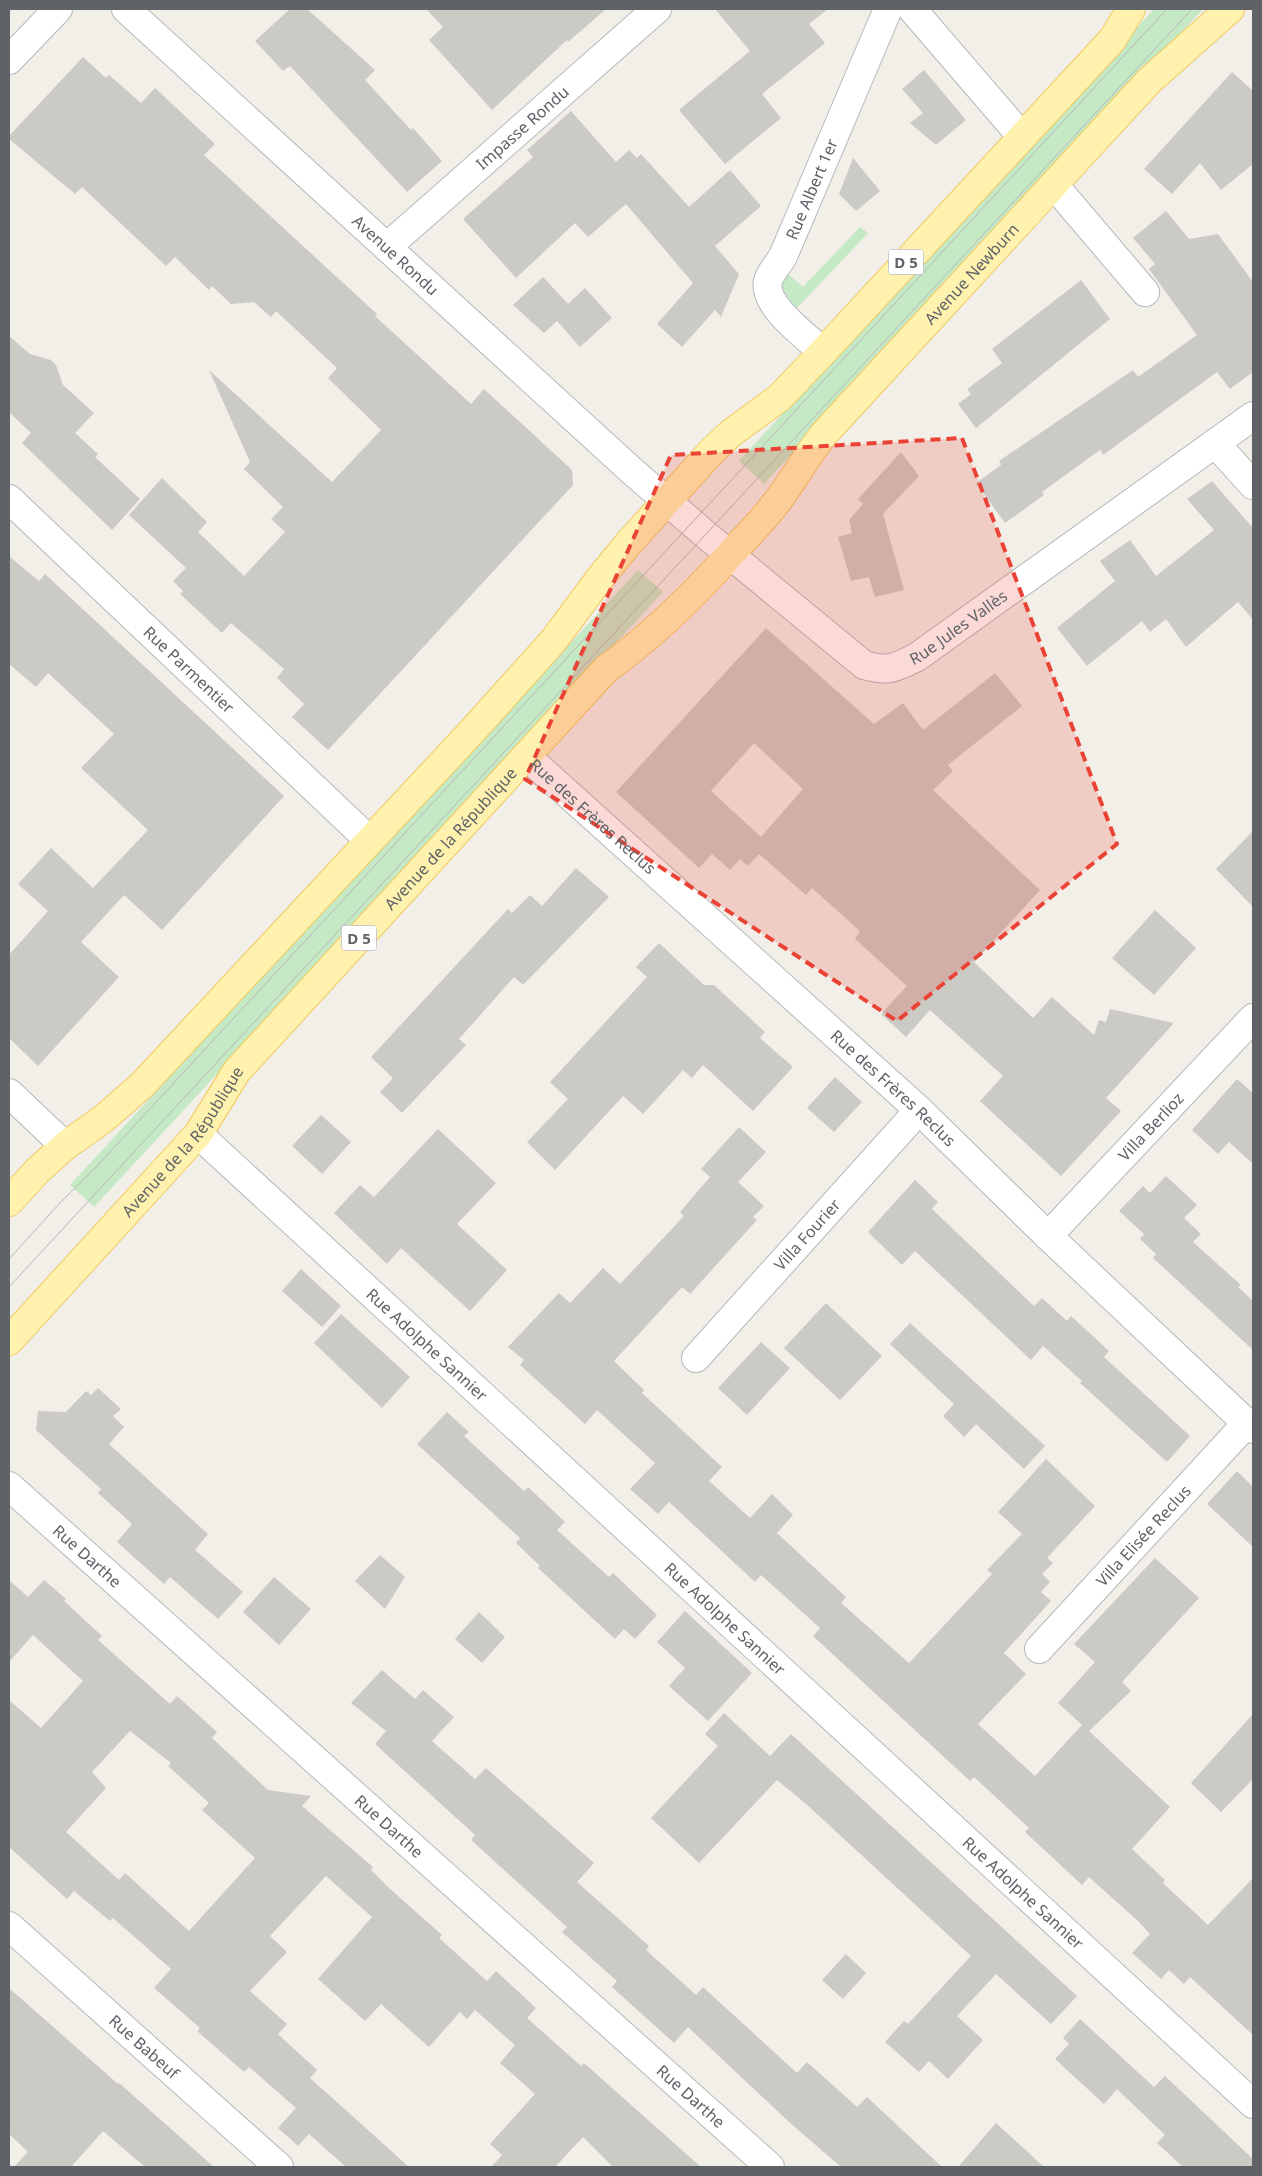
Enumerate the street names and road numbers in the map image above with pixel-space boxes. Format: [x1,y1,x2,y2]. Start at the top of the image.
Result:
street label: Impasse Rondu [471,81,573,175]
street label: Rue Albert 1er [780,135,843,243]
street label: Avenue Rondu [348,210,443,300]
street label: Avenue Newburn [919,219,1024,329]
road number: D 5 [888,250,924,274]
street label: Rue Jules Vallès [906,585,1012,670]
street label: Rue Parmentier [139,621,240,718]
street label: Rue des Frères Reclus [525,754,661,879]
street label: Avenue de la République [379,762,522,915]
road number: D 5 [342,926,376,950]
street label: Rue des Frères Reclus [826,1025,961,1151]
street label: Avenue de la République [117,1062,248,1222]
street label: Villa Berlioz [1113,1088,1188,1166]
street label: Villa Fourier [769,1194,845,1275]
street label: Rue Adolphe Sannier [362,1283,493,1406]
street label: Villa Elisée Reclus [1091,1480,1196,1591]
street label: Rue Darthe [48,1519,126,1593]
street label: Rue Adolphe Sannier [660,1557,791,1680]
street label: Rue Darthe [350,1790,428,1863]
street label: Rue Adolphe Sannier [958,1831,1089,1954]
street label: Rue Babeuf [104,2009,185,2085]
street label: Rue Darthe [652,2060,730,2133]

